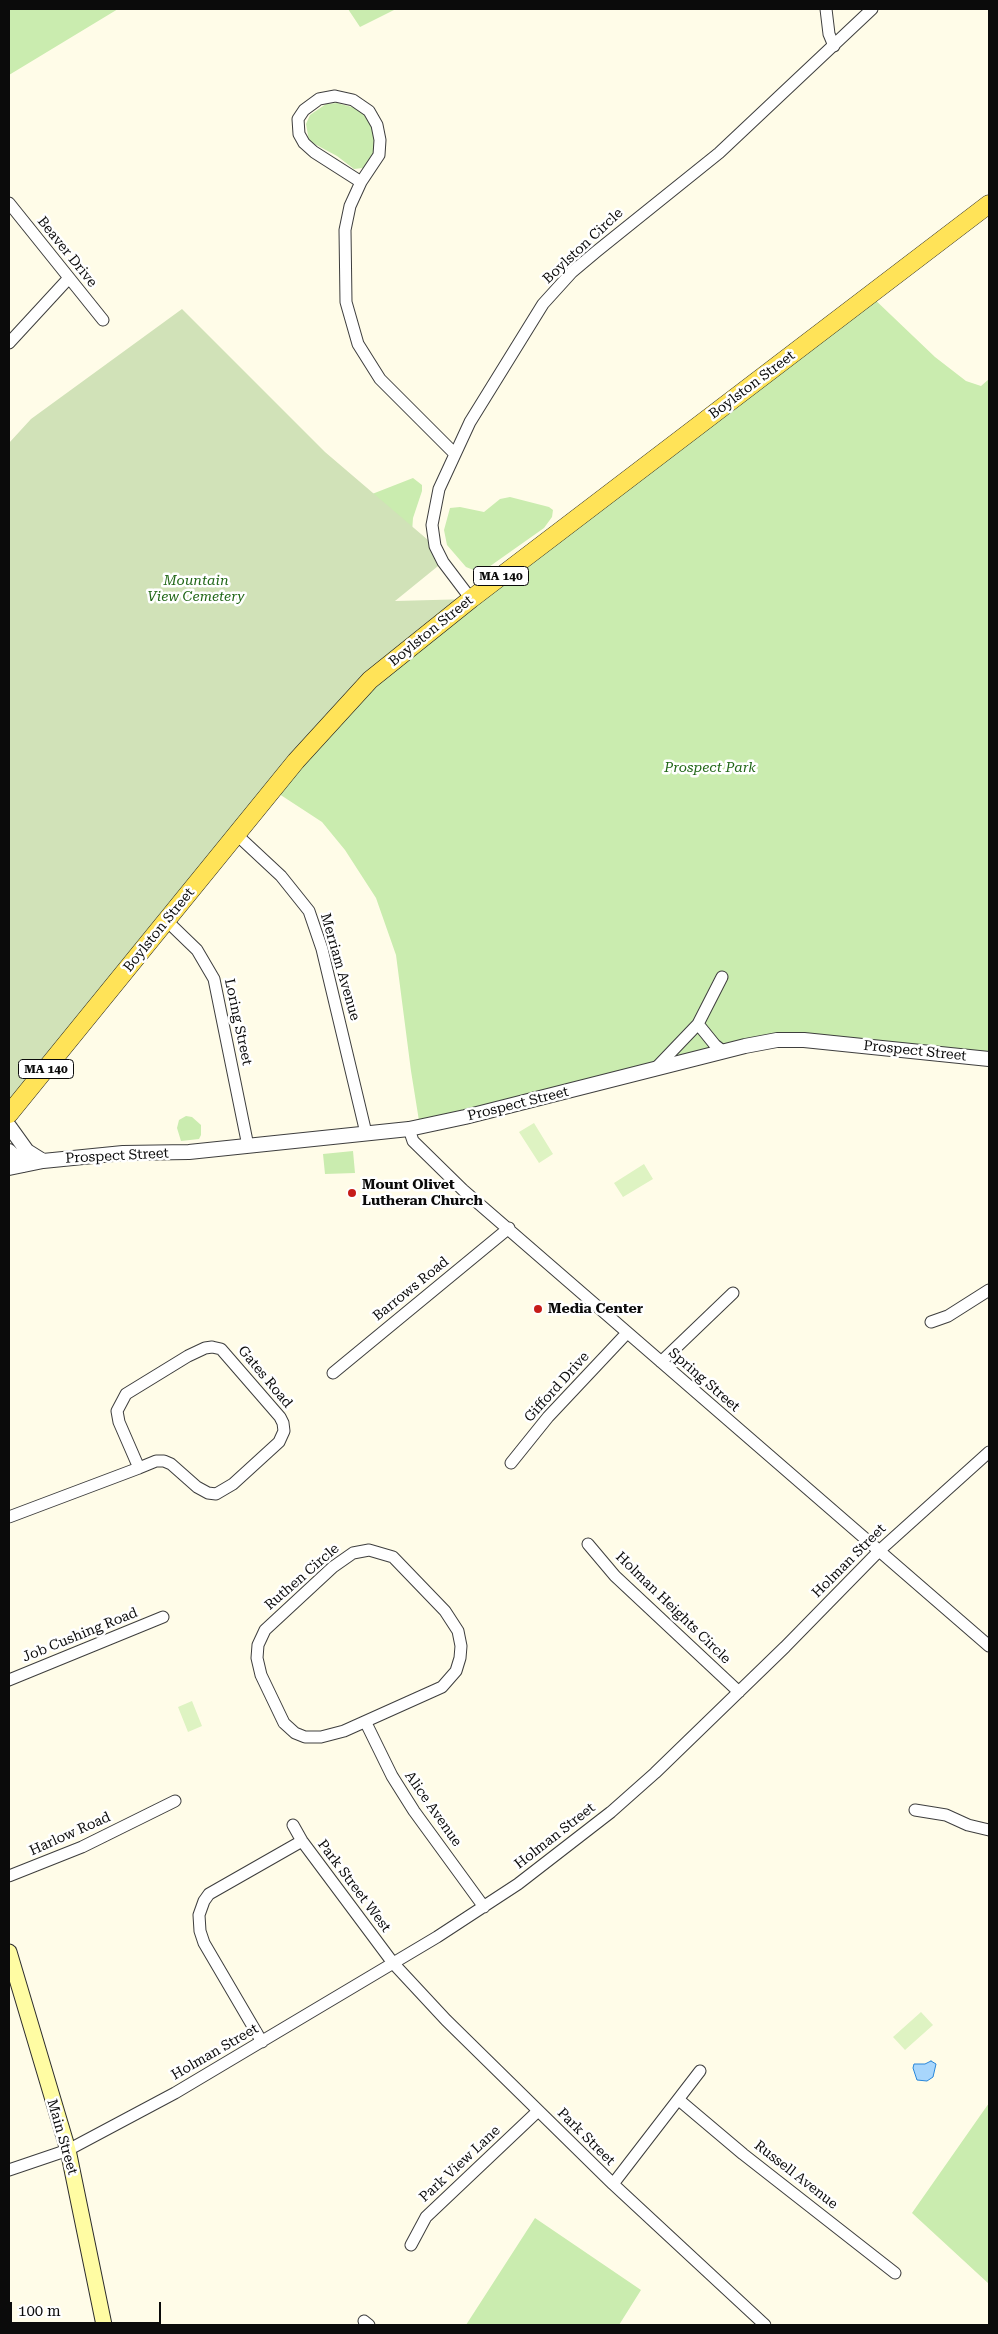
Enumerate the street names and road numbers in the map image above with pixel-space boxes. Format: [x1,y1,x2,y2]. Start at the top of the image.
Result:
street label: Boylston Circle [539,205,627,287]
street label: Beaver Drive [34,213,100,291]
street label: Boylston Street [706,347,798,423]
road number: MA 140 [474,566,528,586]
street label: Boylston Street [386,592,476,670]
street label: Boylston Street [120,885,198,975]
street label: Merriam Avenue [317,911,363,1023]
street label: Loring Street [221,977,255,1067]
street label: Prospect Street [863,1037,967,1065]
road number: MA 140 [18,1060,74,1078]
street label: Prospect Street [466,1083,570,1125]
street label: Prospect Street [65,1145,169,1167]
street label: Barrows Road [370,1253,452,1325]
street label: Gates Road [234,1343,296,1411]
street label: Spring Street [665,1345,743,1415]
street label: Gifford Drive [521,1348,593,1426]
street label: Holman Street [809,1521,889,1601]
street label: Ruthen Circle [261,1540,343,1614]
street label: Holman Heights Circle [612,1549,734,1667]
street label: Job Cushing Road [20,1604,140,1666]
street label: Alice Avenue [401,1768,465,1850]
street label: Holman Street [511,1799,599,1873]
street label: Harlow Road [27,1809,113,1859]
street label: Park Street West [314,1837,394,1935]
street label: Holman Street [169,2020,261,2084]
street label: Main Street [43,2097,81,2177]
street label: Park Street [554,2105,618,2169]
street label: Park View Lane [416,2122,504,2206]
street label: Russell Avenue [751,2137,841,2213]

